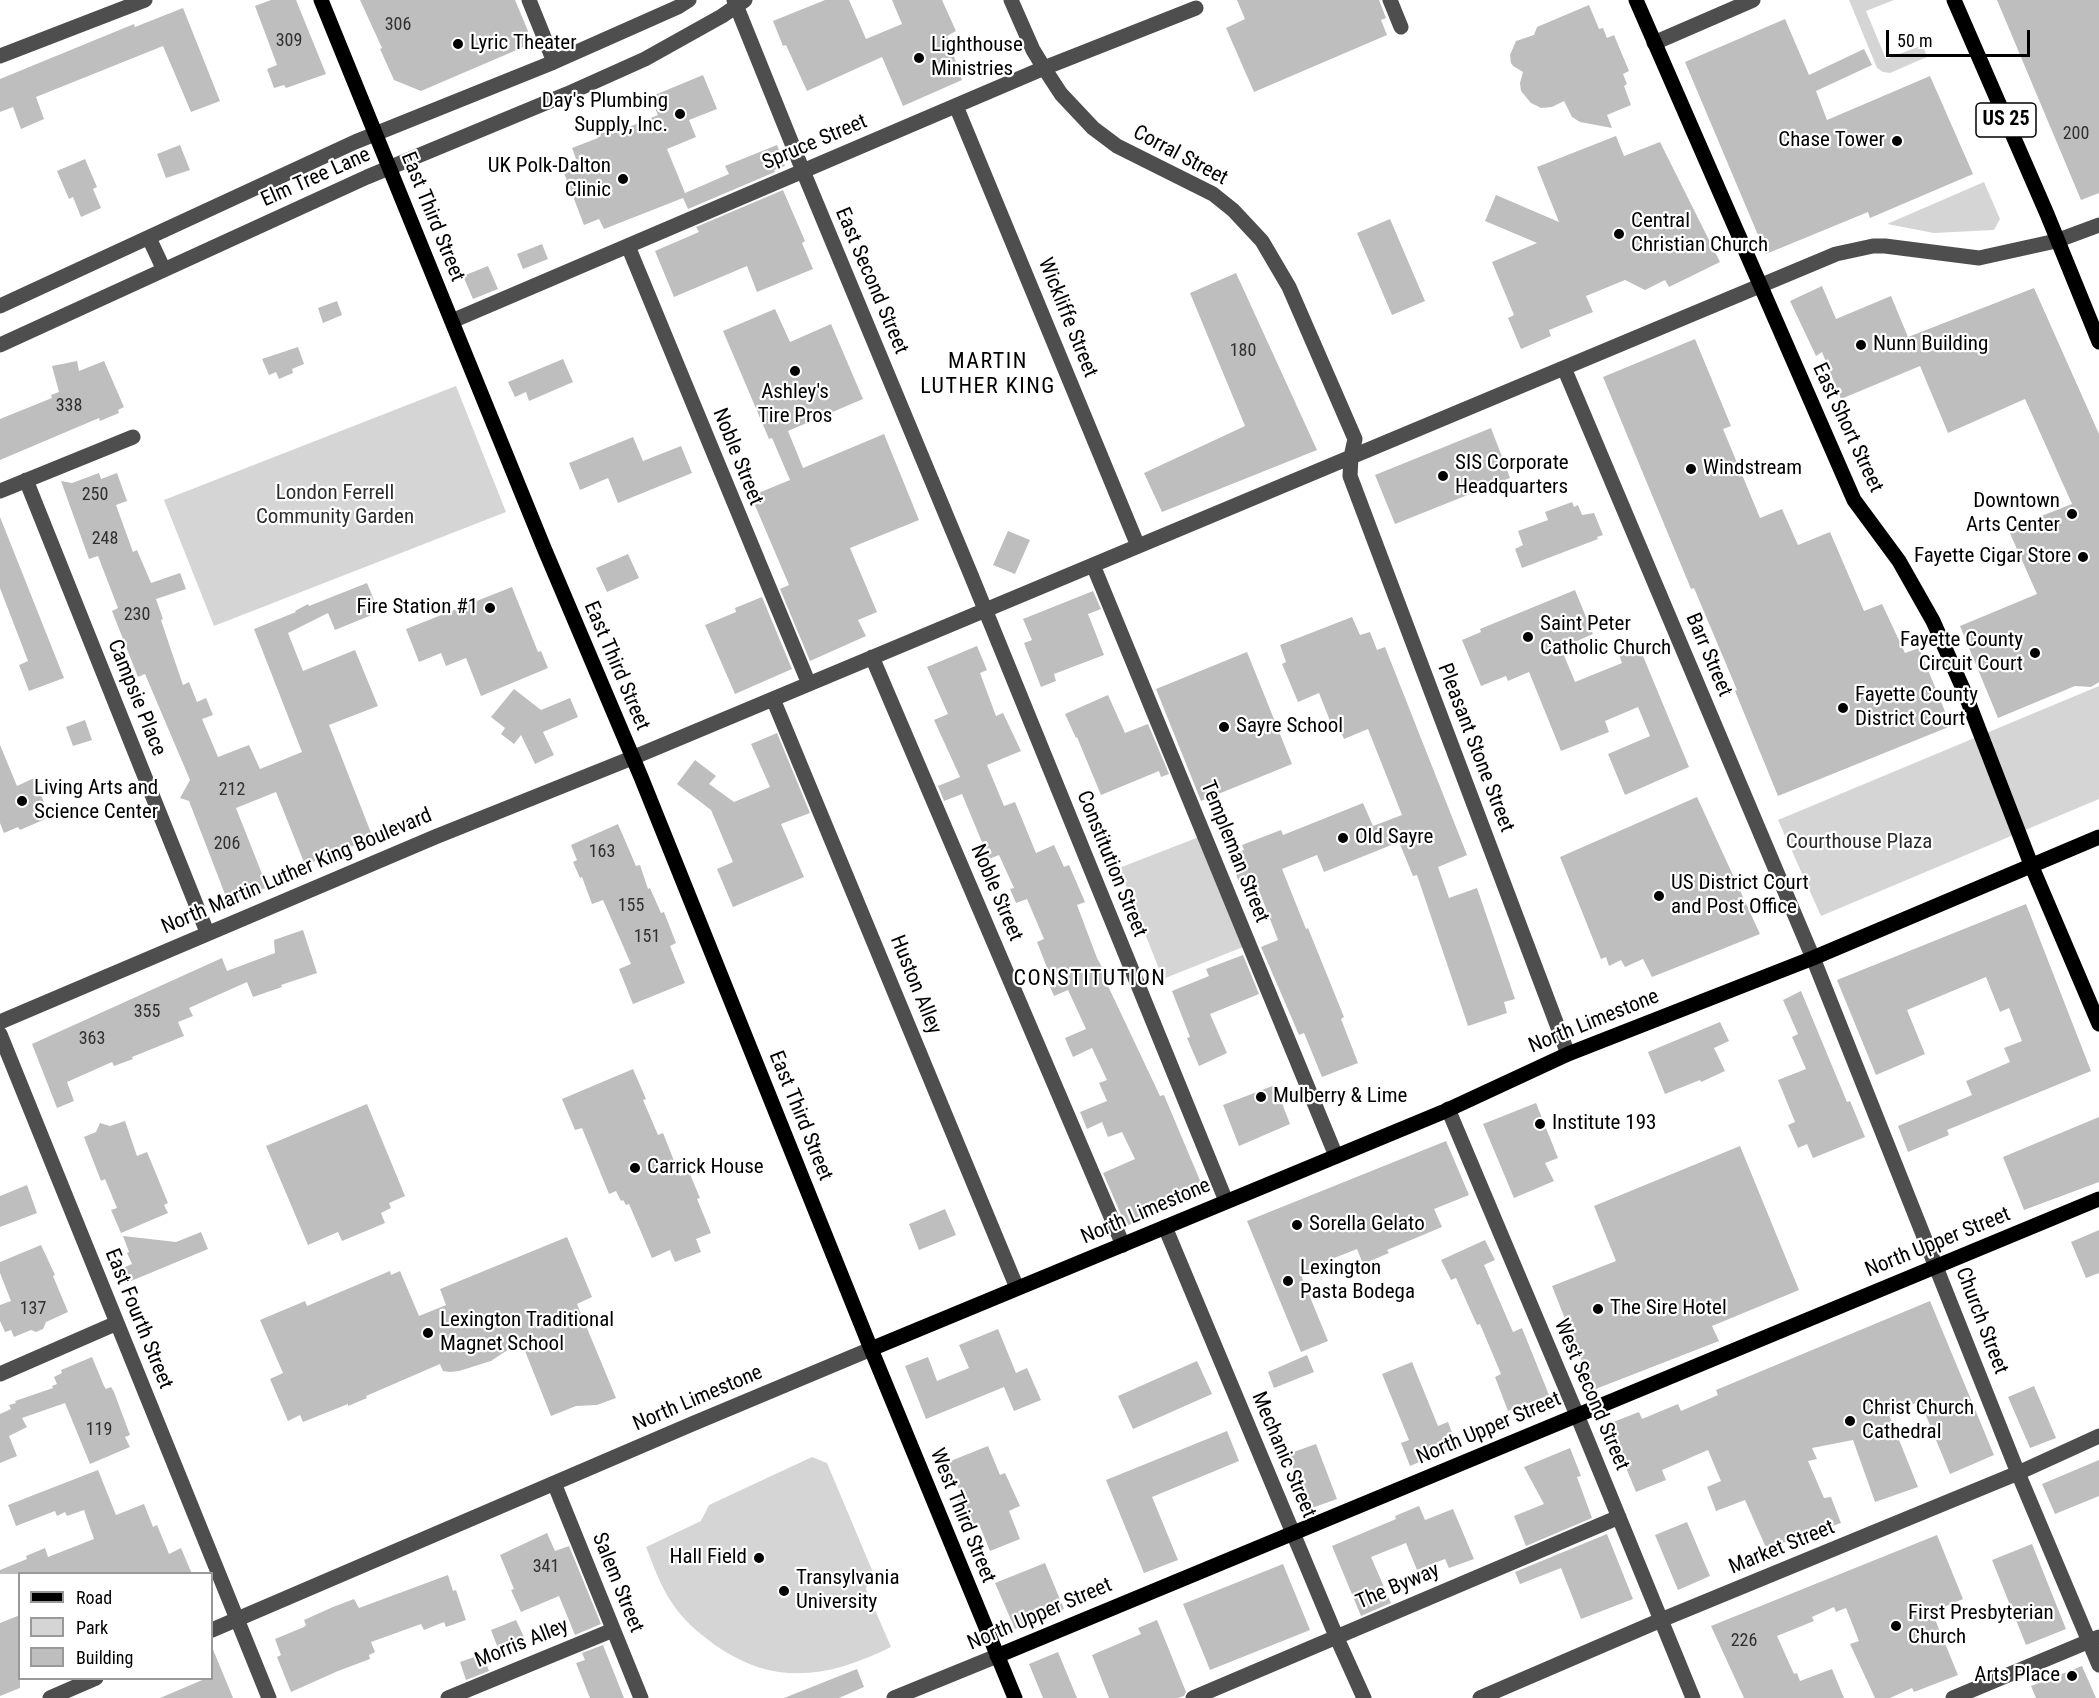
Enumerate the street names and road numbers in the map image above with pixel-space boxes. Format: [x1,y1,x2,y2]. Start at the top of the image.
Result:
road number: US 25 [1976,103,2036,137]
street label: Spruce Street [759,110,871,176]
street label: Corral Street [1128,121,1232,191]
street label: Elm Tree Lane [258,143,374,213]
street label: East Third Street [395,148,469,286]
street label: East Second Street [829,204,913,358]
street label: Wickliffe Street [1032,255,1102,381]
street label: East Short Street [1806,359,1888,497]
street label: Noble Street [706,405,768,509]
street label: East Third Street [578,598,654,734]
street label: Barr Street [1679,609,1737,701]
street label: Campsie Place [101,636,171,760]
street label: Pleasant Stone Street [1431,660,1519,836]
street label: Templeman Street [1194,777,1274,927]
street label: Constitution Street [1070,787,1152,941]
street label: North Martin Luther King Boulevard [158,803,436,941]
street label: Noble Street [964,841,1028,945]
street label: Huston Alley [884,932,946,1038]
street label: North Limestone [1525,984,1663,1060]
street label: East Third Street [763,1047,837,1185]
street label: North Limestone [1077,1173,1215,1251]
street label: North Upper Street [1862,1202,2014,1284]
street label: East Fourth Street [98,1245,178,1393]
street label: Church Street [1949,1264,2013,1378]
street label: West Second Street [1548,1316,1634,1474]
street label: North Limestone [629,1360,767,1438]
street label: North Upper Street [1413,1387,1565,1471]
street label: Mechanic Street [1245,1388,1321,1522]
street label: West Third Street [924,1445,1000,1587]
street label: Market Street [1726,1515,1838,1581]
street label: Salem Street [586,1529,648,1637]
street label: The Byway [1352,1558,1444,1616]
street label: North Upper Street [964,1573,1116,1657]
street label: Morris Alley [472,1614,572,1674]

